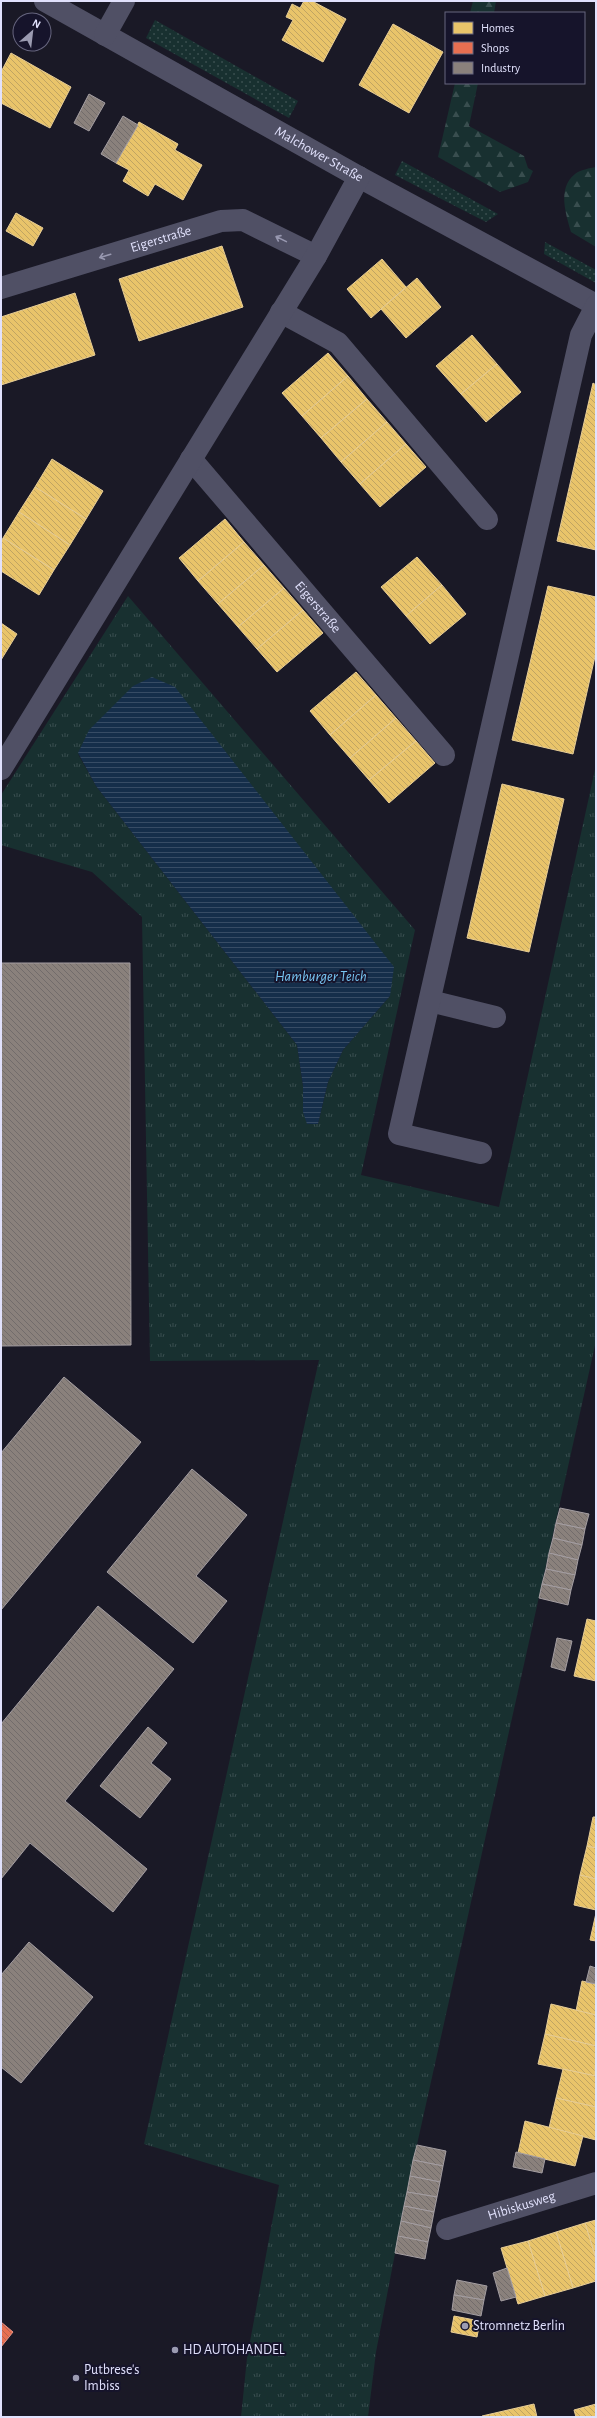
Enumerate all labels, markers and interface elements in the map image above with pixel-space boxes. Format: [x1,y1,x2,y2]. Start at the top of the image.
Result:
north arrow [12,12,52,52]
legend [445,12,585,84]
text: N [30,17,42,30]
text: Homes [481,22,514,34]
text: Shops [481,42,509,54]
text: Industry [481,62,520,75]
street label: Malchower Straße [272,124,365,185]
street label: Eigerstraße [129,224,193,255]
one-way arrow [276,235,288,242]
one-way arrow [99,253,112,260]
street label: Eigerstraße [292,579,343,636]
water label: Hamburger Teich [275,969,367,984]
street label: Hibiskusweg [486,2189,557,2223]
place label: Stromnetz Berlin [473,2319,565,2333]
marker: Stromnetz Berlin [460,2321,470,2331]
place label: HD AUTOHANDEL [183,2343,285,2357]
marker: HD AUTOHANDEL [170,2345,180,2355]
place label: Putbrese's Imbiss [84,2363,140,2393]
marker: Putbrese's Imbiss [71,2373,81,2383]

